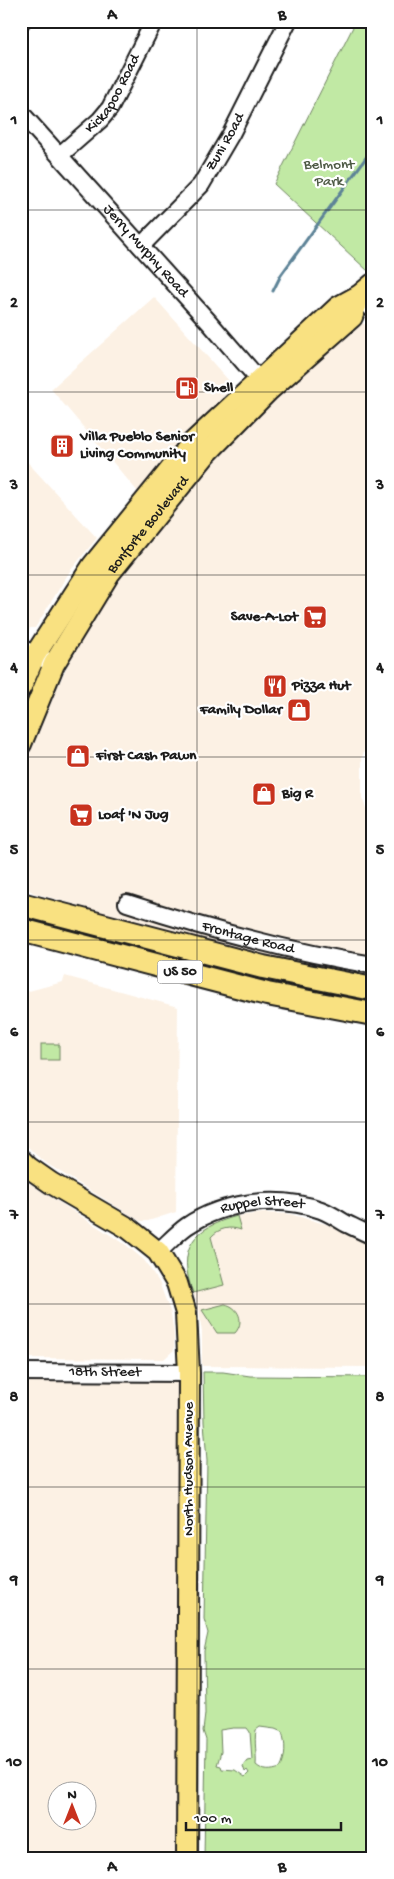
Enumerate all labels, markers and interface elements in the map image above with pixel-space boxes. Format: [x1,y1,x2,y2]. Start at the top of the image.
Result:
text: A [106,7,118,26]
text: B [277,7,287,26]
street label: Kickapoo Road [82,50,145,138]
street label: Zuni Road [202,109,249,174]
text: 1 [10,112,17,131]
text: 1 [376,112,383,131]
park label: Belmont Park [303,156,356,191]
street label: Jerry Murphy Road [99,201,193,303]
text: 2 [10,295,18,314]
text: 2 [376,295,384,314]
fuel station icon: Shell [174,375,200,401]
place label: Shell [204,379,234,397]
place label: Villa Pueblo Senior Living Community [79,428,196,463]
building icon: Villa Pueblo Senior Living Community [49,433,75,459]
street label: Bonforte Boulevard [103,472,194,578]
text: 3 [9,477,18,496]
text: 3 [375,477,384,496]
supermarket icon: Save-A-Lot [302,604,328,630]
place label: Save-A-Lot [231,608,300,626]
text: 4 [9,660,18,679]
text: 4 [375,660,384,679]
restaurant icon: Pizza Hut [262,673,288,699]
place label: Pizza Hut [291,677,352,695]
shop icon: Family Dollar [286,697,312,723]
place label: Family Dollar [199,701,284,719]
shop icon: First Cash Pawn [65,743,91,769]
place label: First Cash Pawn [95,747,197,765]
shop icon: Big R [251,781,277,807]
place label: Big R [281,785,314,803]
supermarket icon: Loaf 'N Jug [68,802,94,828]
place label: Loaf 'N Jug [98,806,169,824]
text: 5 [10,842,19,861]
text: 5 [376,842,385,861]
street label: Frontage Road [199,917,297,959]
road number: US 50 [158,960,202,984]
text: 6 [10,1024,19,1043]
text: 6 [376,1024,385,1043]
street label: Ruppel Street [218,1193,308,1218]
text: 7 [9,1207,19,1226]
text: 7 [375,1207,385,1226]
street label: 18th Street [68,1363,143,1382]
text: 8 [10,1389,19,1408]
text: 8 [376,1389,385,1408]
street label: North Hudson Avenue [180,1402,198,1536]
text: 9 [9,1572,18,1591]
text: 9 [375,1572,384,1591]
text: 10 [5,1754,22,1773]
text: 10 [371,1754,388,1773]
north arrow [48,1782,98,1832]
text: N [67,1787,77,1804]
scale bar [186,1799,342,1831]
text: 100 m [193,1810,232,1828]
text: A [106,1859,118,1878]
text: B [277,1859,287,1878]

